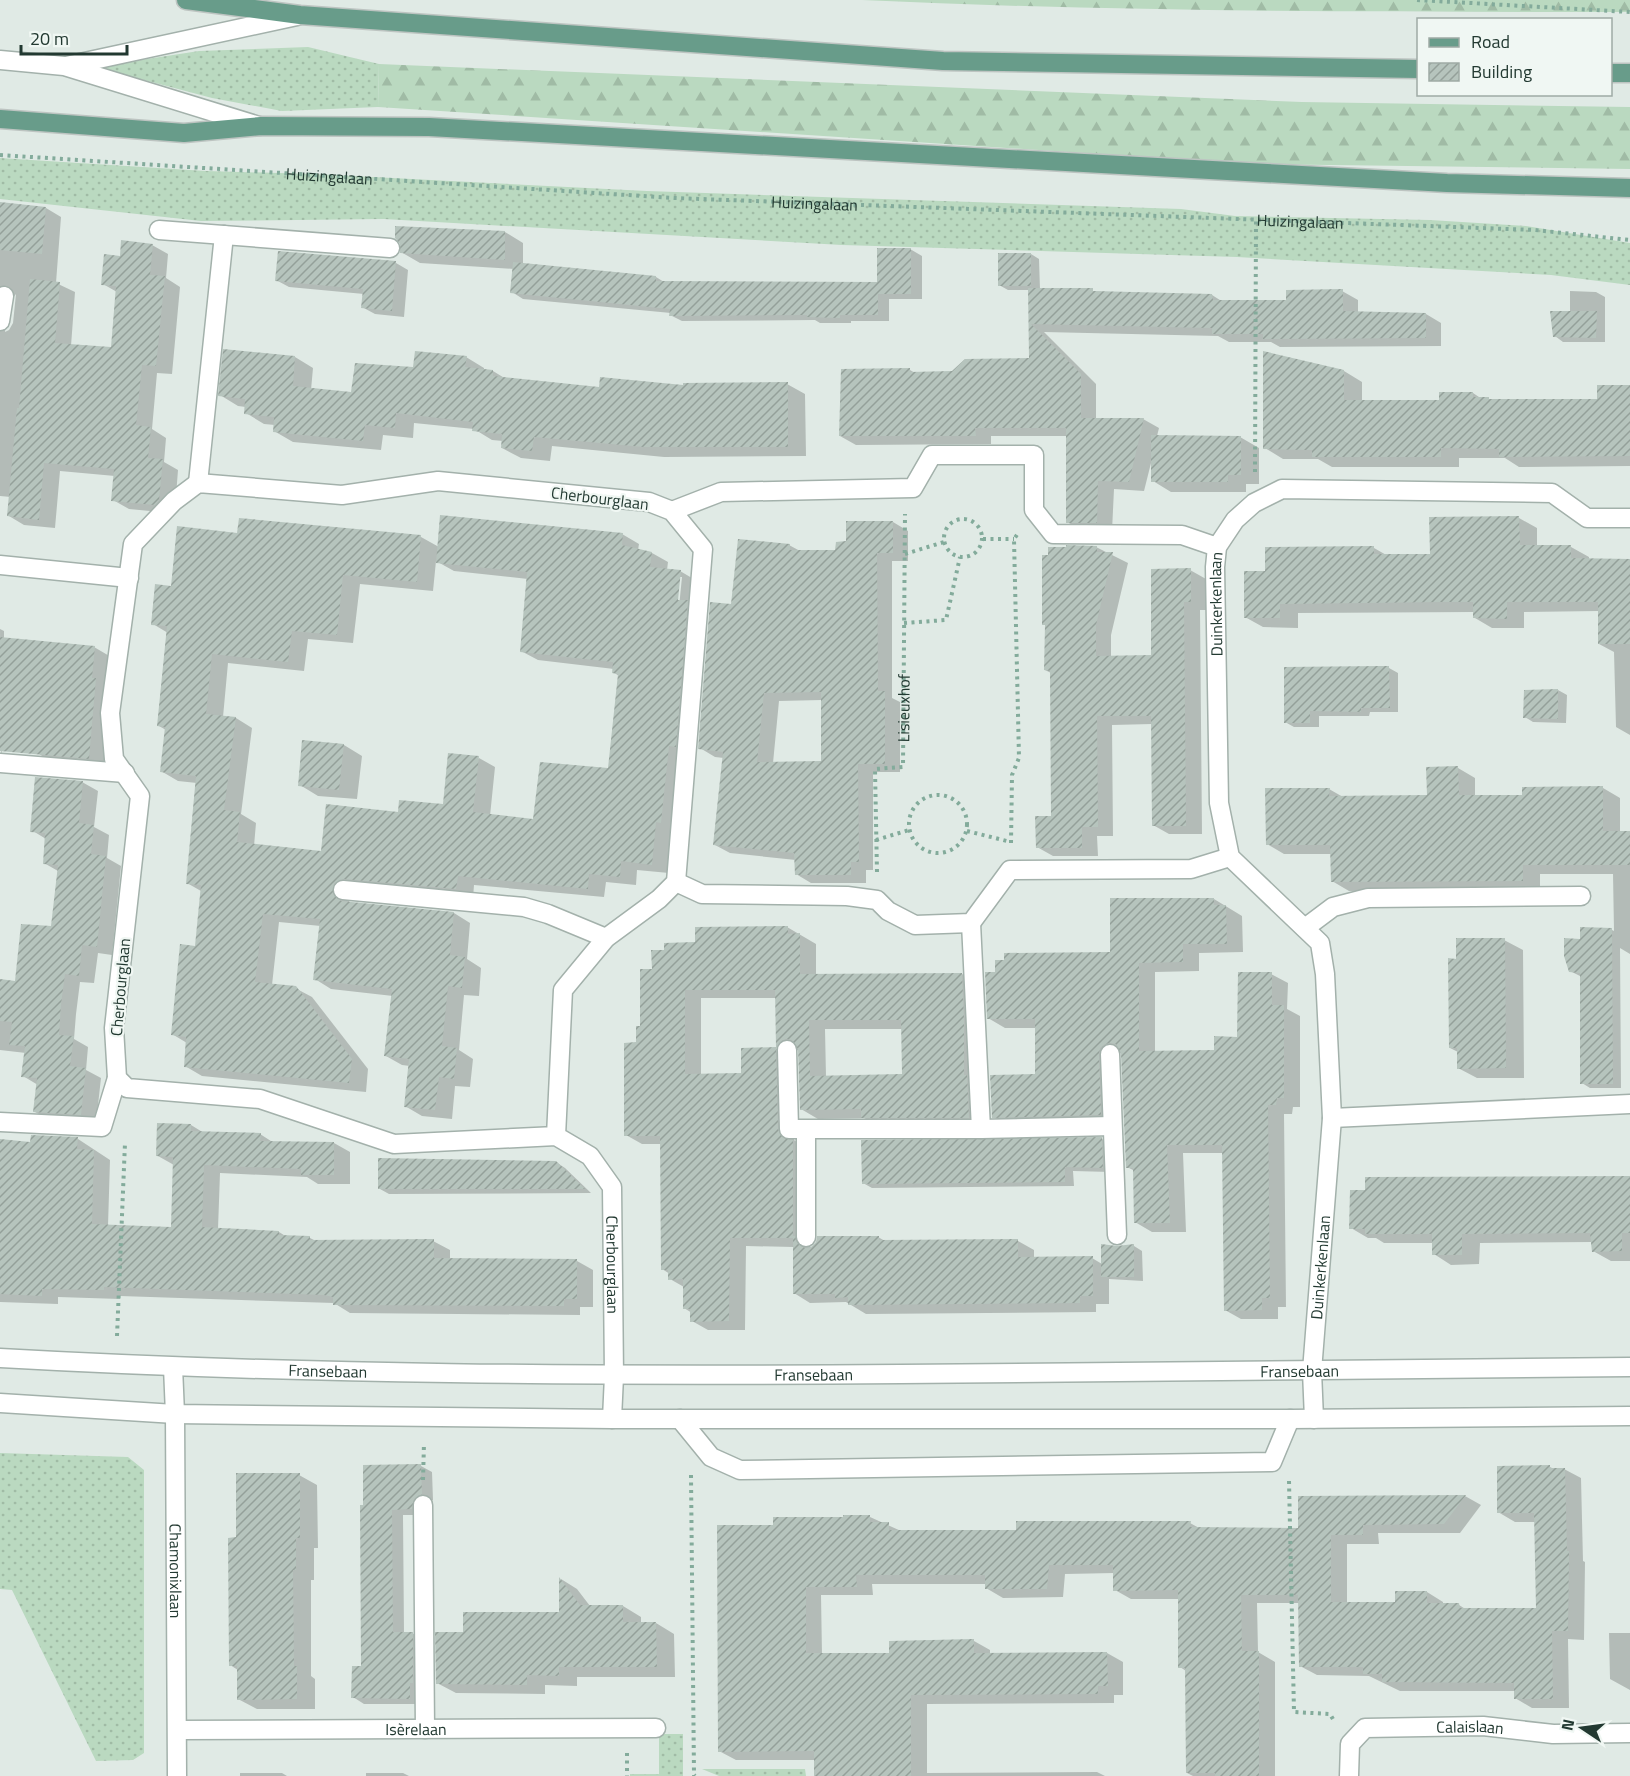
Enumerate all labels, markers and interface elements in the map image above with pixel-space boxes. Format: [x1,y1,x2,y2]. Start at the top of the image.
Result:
scale bar [21,18,128,56]
legend [1417,18,1612,96]
text: 20 m [30,25,69,52]
text: Road [1471,28,1510,55]
text: Building [1471,58,1532,85]
street label: Huizingalaan [285,161,373,191]
street label: Huizingalaan [771,190,858,217]
street label: Huizingalaan [1256,208,1344,235]
street label: Cherbourglaan [550,480,650,516]
street label: Duinkerkenlaan [1203,551,1229,656]
street label: Lisieuxhof [891,673,916,742]
street label: Cherbourglaan [104,937,136,1037]
street label: Duinkerkenlaan [1304,1214,1336,1320]
street label: Cherbourglaan [600,1215,625,1314]
street label: Fransebaan [288,1358,367,1384]
street label: Fransebaan [1260,1358,1339,1383]
street label: Fransebaan [774,1362,853,1387]
street label: Chamonixlaan [164,1523,188,1618]
north arrow [1552,1698,1612,1758]
street label: Calaislaan [1436,1714,1505,1740]
street label: Isèrelaan [385,1717,447,1741]
text: N [1554,1717,1580,1733]

